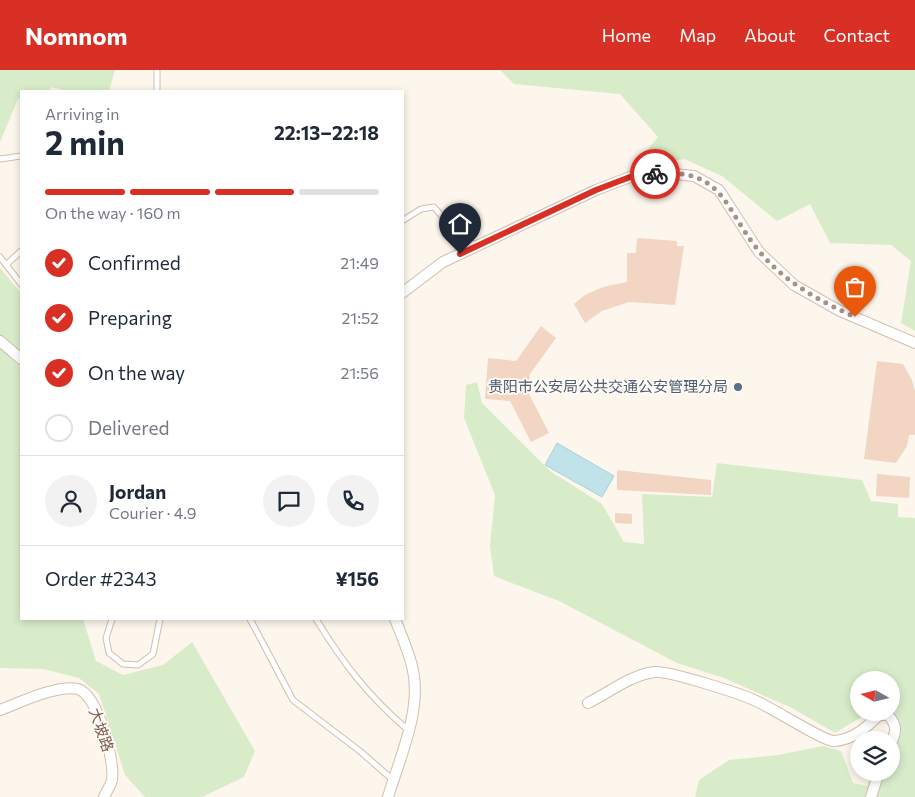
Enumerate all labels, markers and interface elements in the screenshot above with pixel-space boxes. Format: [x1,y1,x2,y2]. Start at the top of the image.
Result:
text: Nomnom [25,21,127,50]
text: Home [602,24,651,46]
text: Map [679,24,716,46]
text: About [744,24,796,46]
text: Contact [824,24,890,46]
text: Arriving in [45,104,119,123]
text: 22:13–22:18 [274,121,379,144]
text: 2 min [45,122,125,162]
courier [630,149,680,199]
icon: bike [641,160,669,188]
text: On the way · 160 m [45,203,181,222]
pin [439,203,481,254]
icon: home [446,210,474,238]
icon: check [45,249,73,277]
text: Confirmed [88,251,181,274]
text: 21:49 [340,253,379,272]
pin [834,266,876,317]
icon: bag [841,273,869,301]
icon: check [45,304,73,332]
text: Preparing [88,306,172,329]
text: 21:52 [341,308,379,327]
icon: check [45,359,73,387]
text: On the way [88,361,185,384]
text: 21:56 [341,363,379,382]
place label: 贵阳市公安局公共交通公安管理分局 [488,377,728,395]
marker: 贵阳市公安局公共交通公安管理分局 [732,381,744,393]
text: Delivered [88,416,169,439]
button: person [45,475,97,527]
button: chat [263,475,315,527]
button: phone [327,475,379,527]
text: Jordan [109,480,166,503]
text: Courier · 4.9 [109,503,196,522]
text: Order #2343 [45,567,157,590]
text: ¥156 [335,567,379,590]
north arrow [850,671,900,721]
map controls [850,671,900,781]
street label: 大坡路 [86,705,118,754]
button: layers [850,731,900,781]

